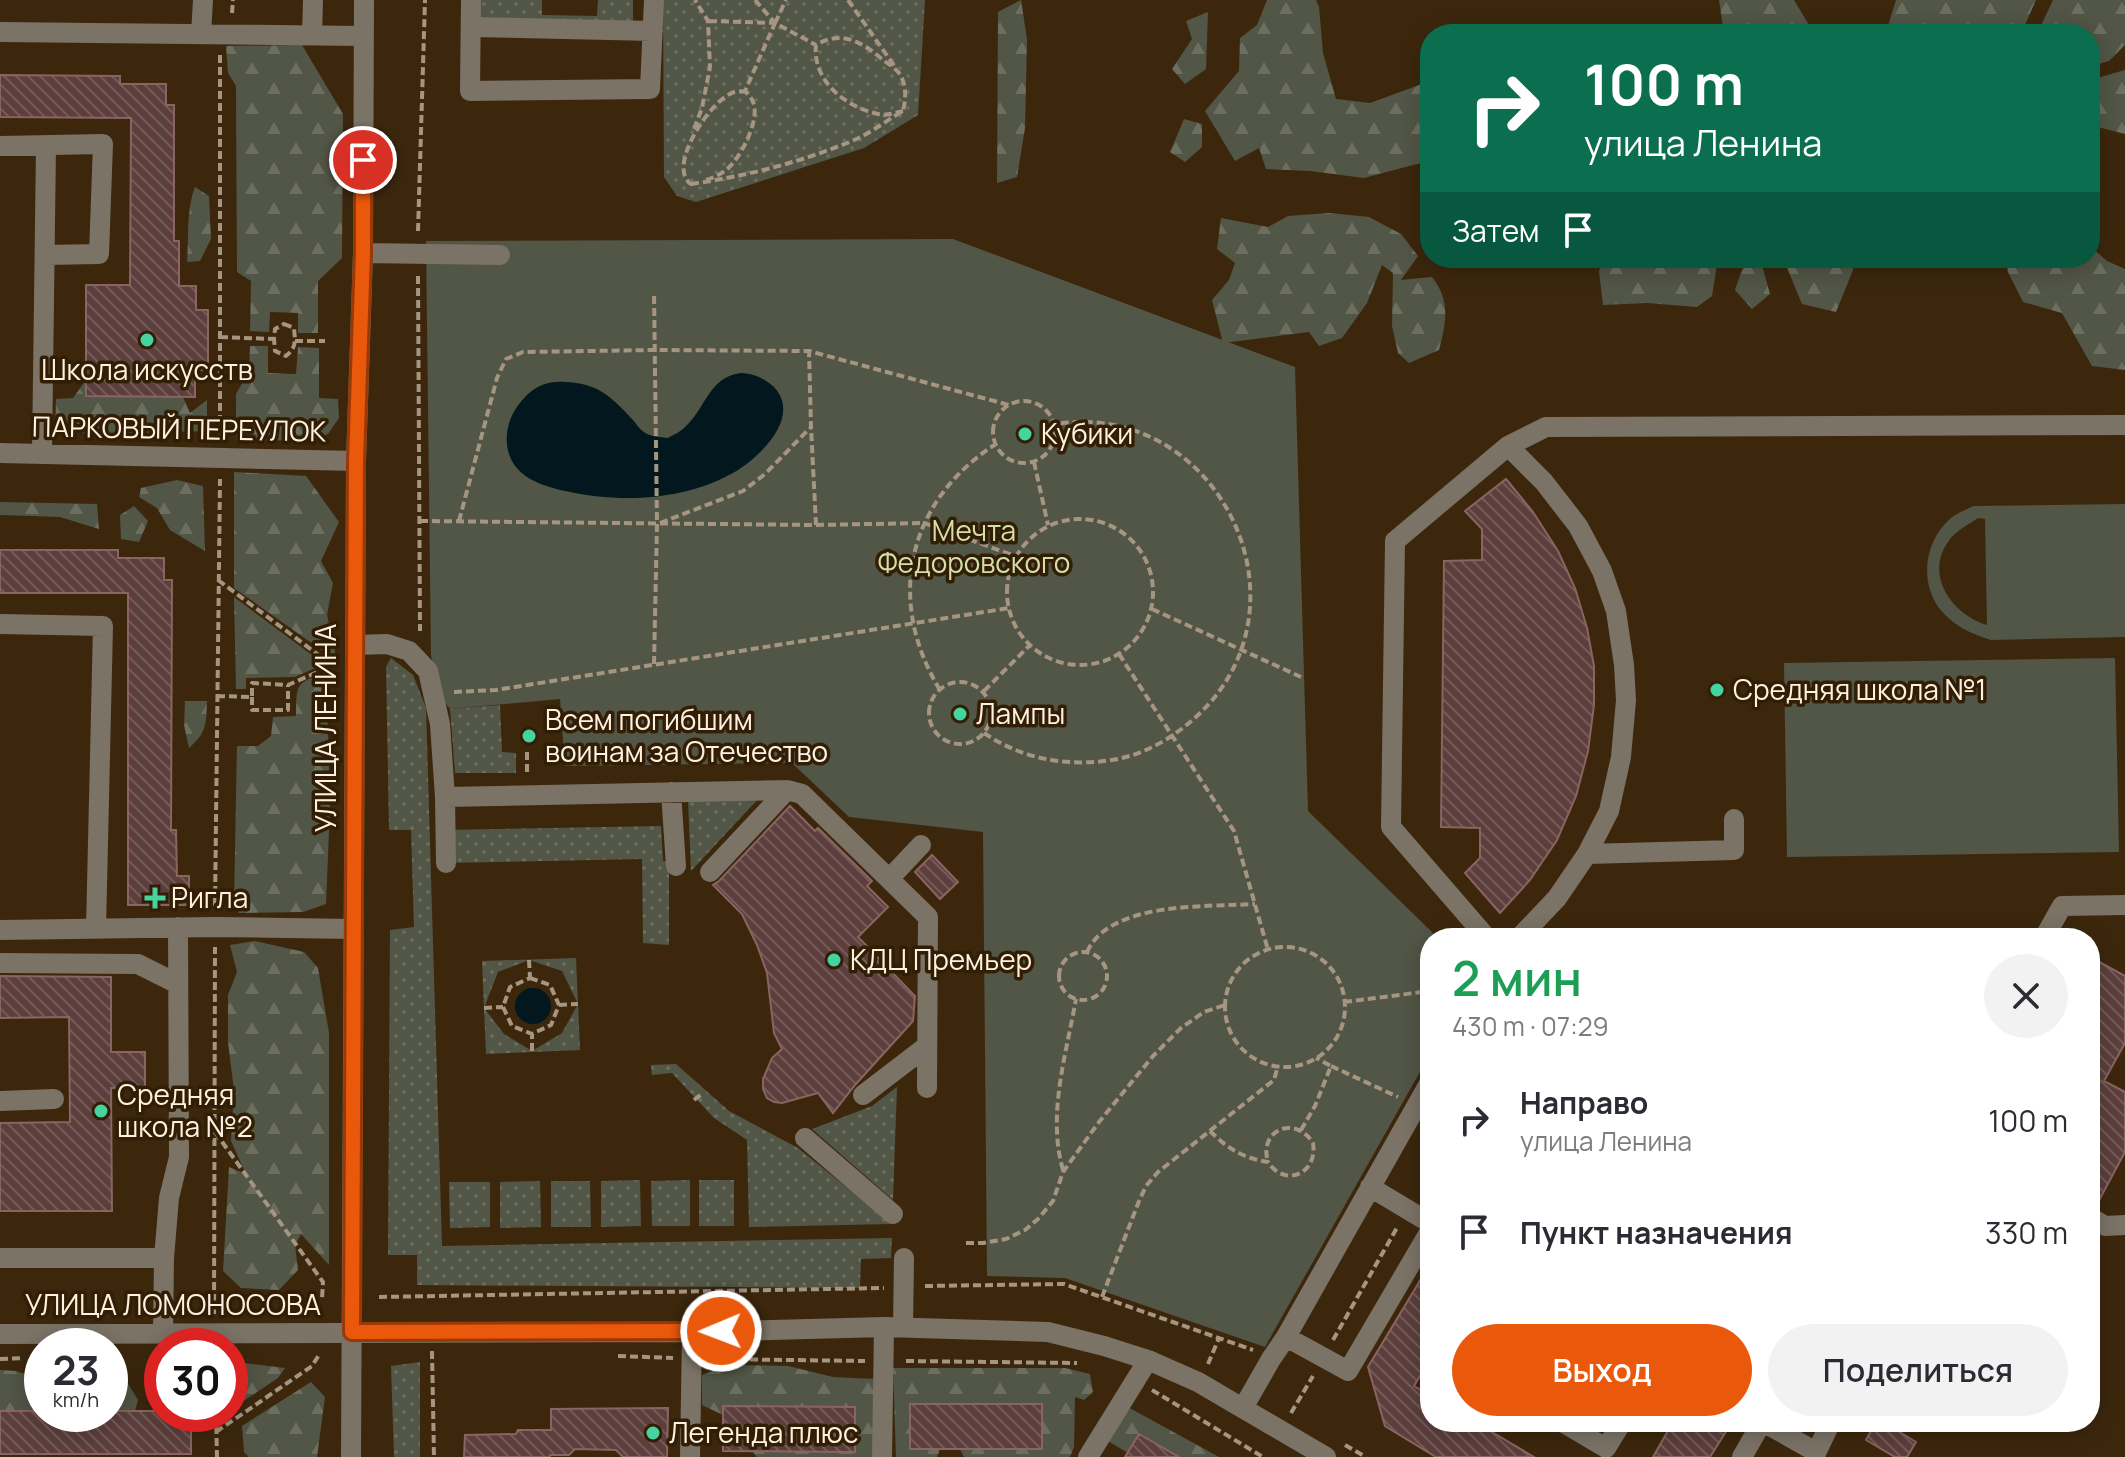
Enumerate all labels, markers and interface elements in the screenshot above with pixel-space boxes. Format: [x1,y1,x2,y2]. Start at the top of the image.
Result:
text: 100 m [1584,45,1744,122]
icon: right [1452,56,1556,160]
text: улица Ленина [1584,118,1822,167]
pin [329,126,397,194]
icon: arrive [341,138,385,182]
icon: arrive [1556,208,1600,252]
text: Затем [1452,210,1540,251]
marker: Школа искусств [138,331,156,349]
place label: Школа искусств [41,350,253,388]
street label: ПАРКОВЫЙ ПЕРЕУЛОК [32,406,327,450]
place label: Кубики [1041,414,1133,452]
marker: Кубики [1016,425,1034,443]
park label: Мечта Федоровского [878,511,1070,581]
street label: УЛИЦА ЛЕНИНА [306,624,344,832]
place label: Средняя школа №1 [1733,670,1986,708]
marker: Средняя школа №1 [1708,681,1726,699]
place label: Лампы [976,694,1065,732]
place label: Всем погибшим воинам за Отечество [545,700,828,770]
marker: Лампы [951,705,969,723]
marker: Всем погибшим воинам за Отечество [520,727,538,745]
place label: Ригла [171,878,248,916]
marker: Ригла [146,889,164,907]
place label: КДЦ Премьер [850,940,1032,978]
text: 2 мин [1452,945,1582,1010]
marker: КДЦ Премьер [825,951,843,969]
button: close [1984,954,2068,1038]
text: 430 m · 07:29 [1452,1008,1609,1044]
place label: Средняя школа №2 [117,1075,253,1145]
text: Направо [1520,1082,1648,1123]
icon: right [1452,1098,1496,1142]
text: 100 m [1988,1100,2068,1141]
marker: Средняя школа №2 [92,1102,110,1120]
text: улица Ленина [1520,1123,1692,1159]
icon: arrive [1452,1210,1496,1254]
text: Пункт назначения [1520,1212,1793,1253]
text: 330 m [1985,1212,2068,1253]
street label: УЛИЦА ЛОМОНОСОВА [25,1285,321,1323]
position arrow [679,1289,763,1373]
button: Выход [1452,1324,1752,1416]
button: Поделиться [1768,1324,2068,1416]
speed limit sign: 30 [144,1328,248,1432]
text: 23 [52,1342,100,1397]
text: km/h [53,1386,99,1413]
place label: Легенда плюс [669,1413,859,1451]
marker: Легенда плюс [644,1424,662,1442]

